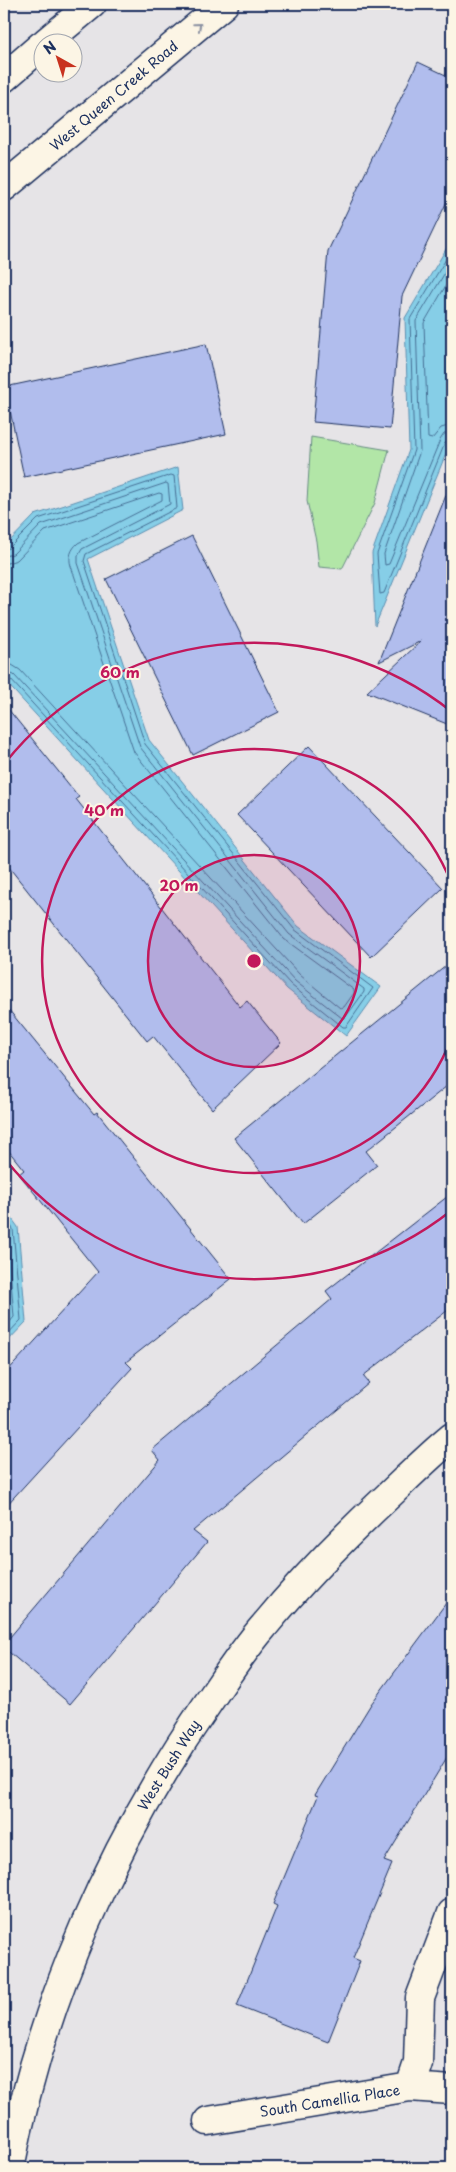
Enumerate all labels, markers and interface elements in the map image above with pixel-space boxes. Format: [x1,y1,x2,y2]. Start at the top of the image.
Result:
one-way arrow [192,23,201,32]
north arrow [32,32,82,82]
text: N [39,36,60,59]
street label: West Queen Creek Road [45,36,182,156]
text: 60 m [100,660,140,683]
text: 40 m [84,798,124,821]
text: 20 m [160,873,198,896]
centre of rings [245,952,263,970]
street label: West Bush Way [132,1715,205,1814]
street label: South Camellia Place [258,2079,402,2122]

